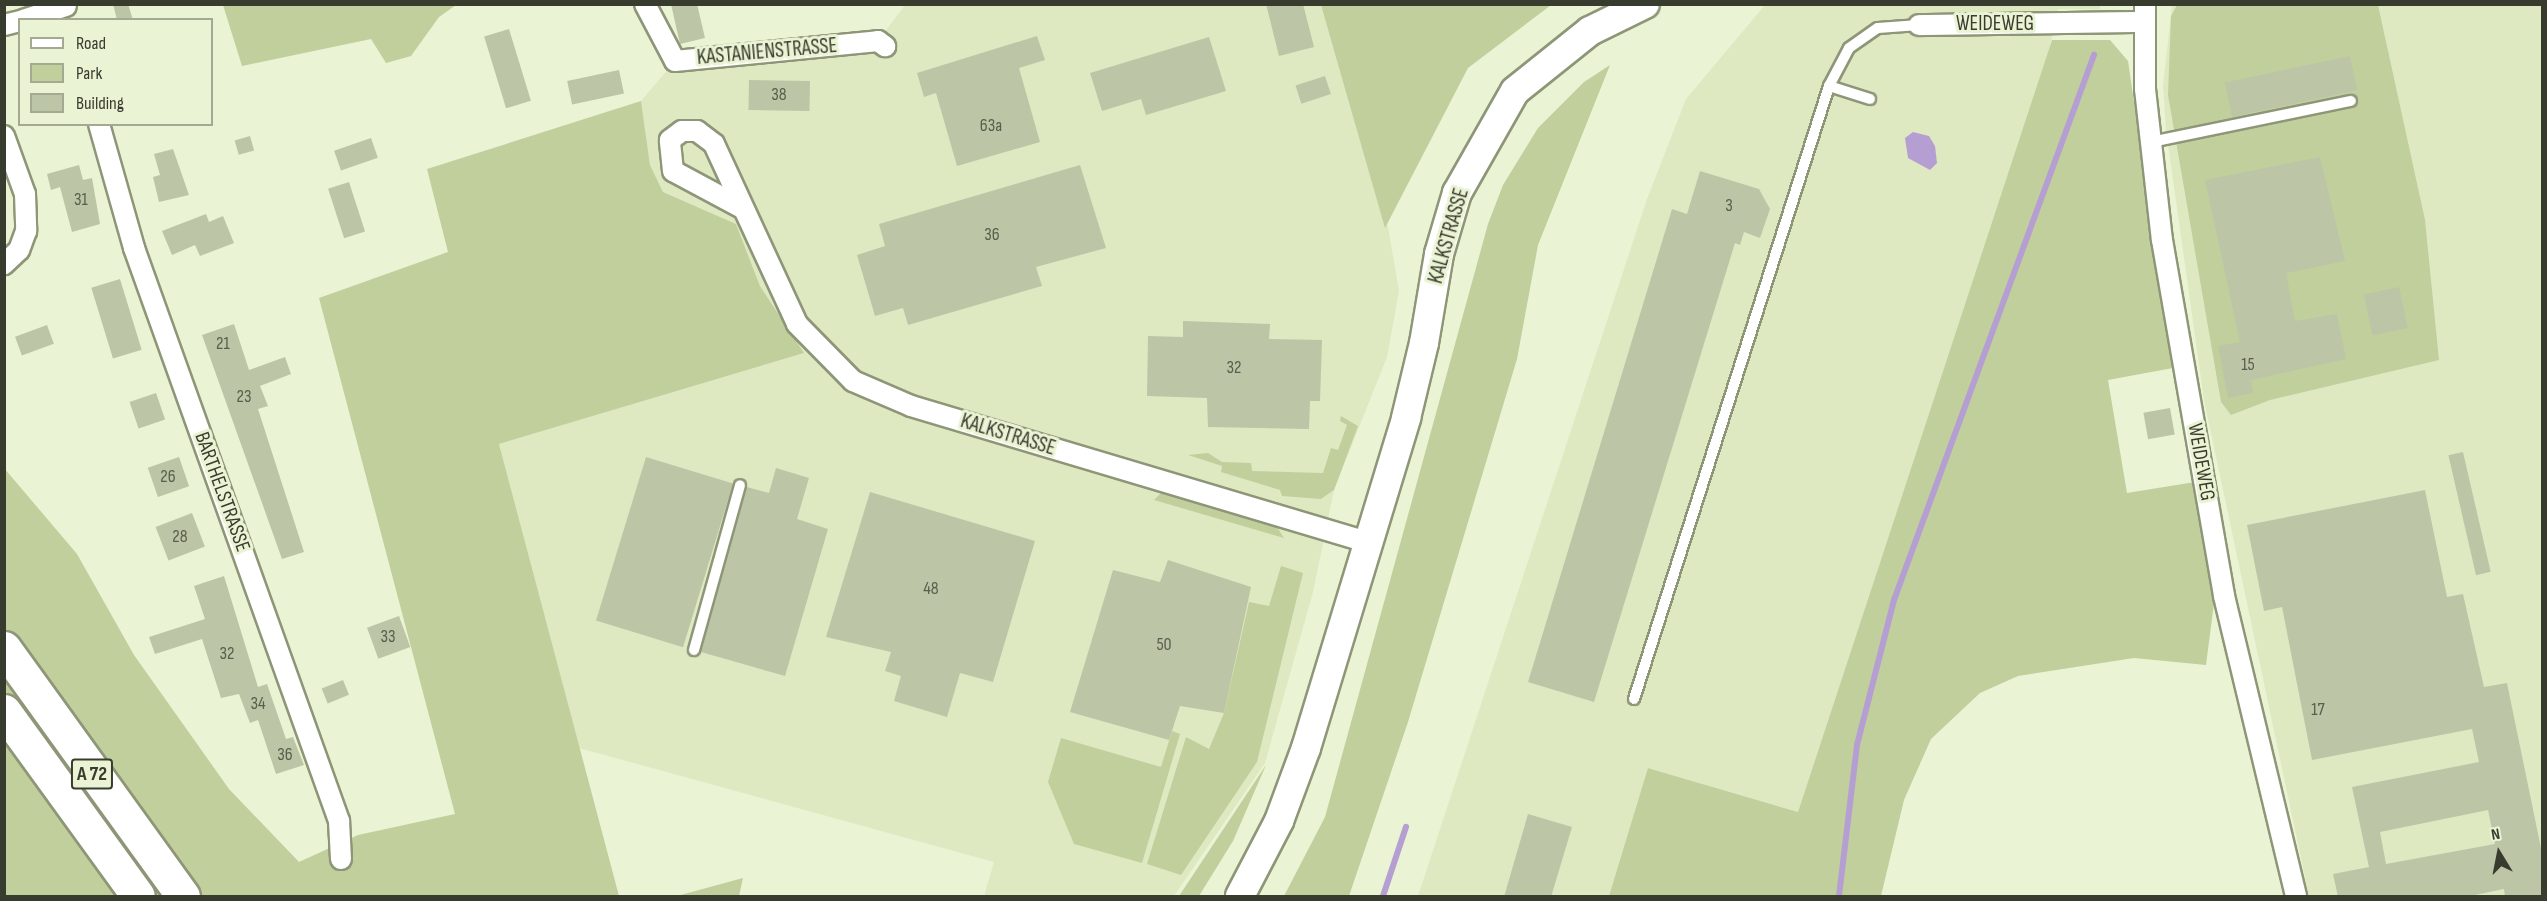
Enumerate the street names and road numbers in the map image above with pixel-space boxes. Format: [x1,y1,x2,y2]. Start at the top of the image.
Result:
street label: WEIDEWEG [1956,11,2034,37]
street label: KASTANIENSTRASSE [696,33,838,71]
street label: KALKSTRASSE [1423,185,1475,287]
street label: KALKSTRASSE [957,409,1059,461]
street label: WEIDEWEG [2182,421,2220,503]
street label: BARTHELSTRASSE [189,429,255,555]
road number: A 72 [70,757,115,791]

